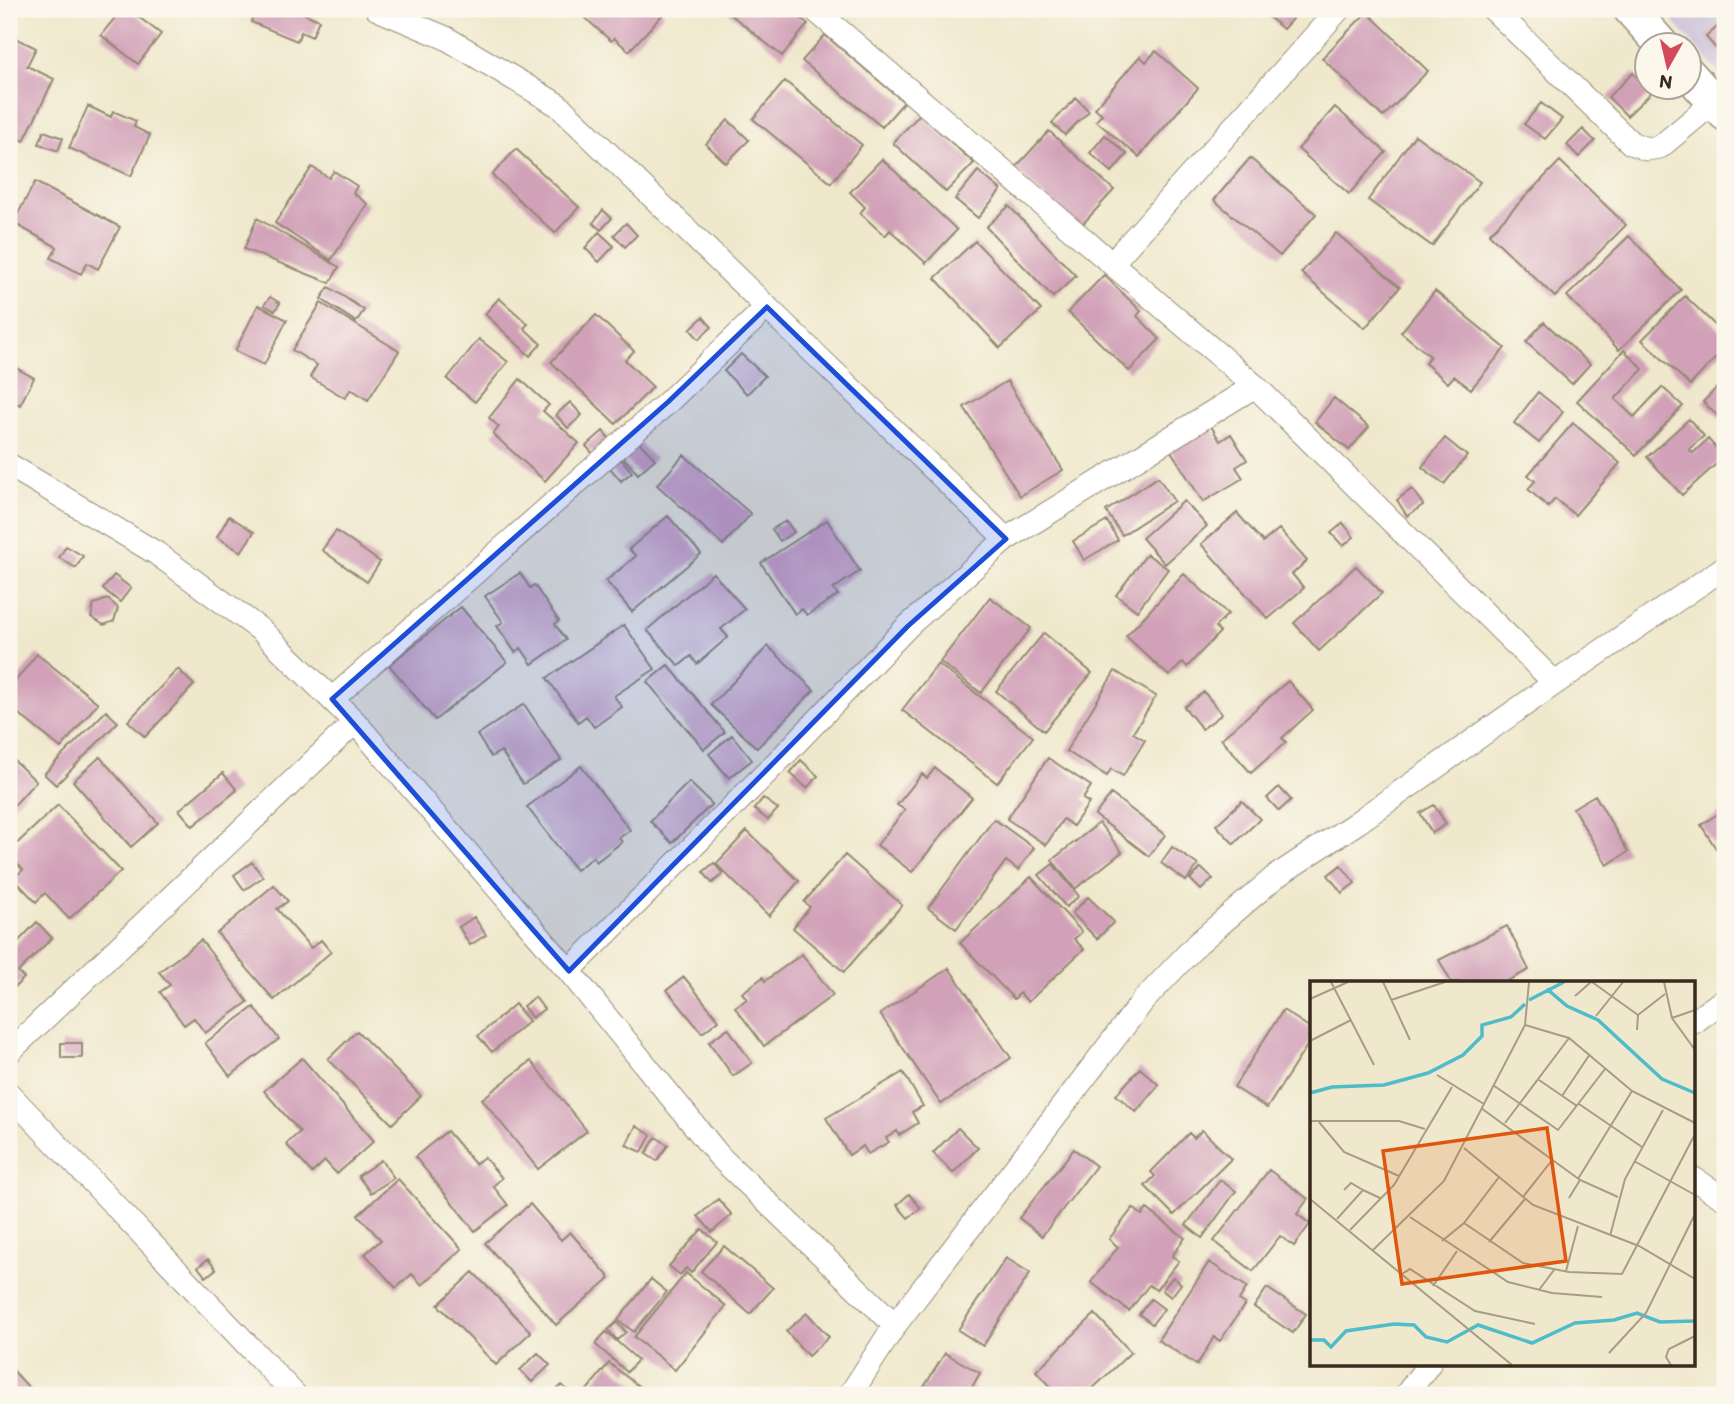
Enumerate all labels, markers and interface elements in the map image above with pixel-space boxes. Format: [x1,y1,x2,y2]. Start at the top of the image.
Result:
north arrow [1632,32,1702,102]
text: N [1658,70,1674,95]
inset map [1310,981,1696,1366]

